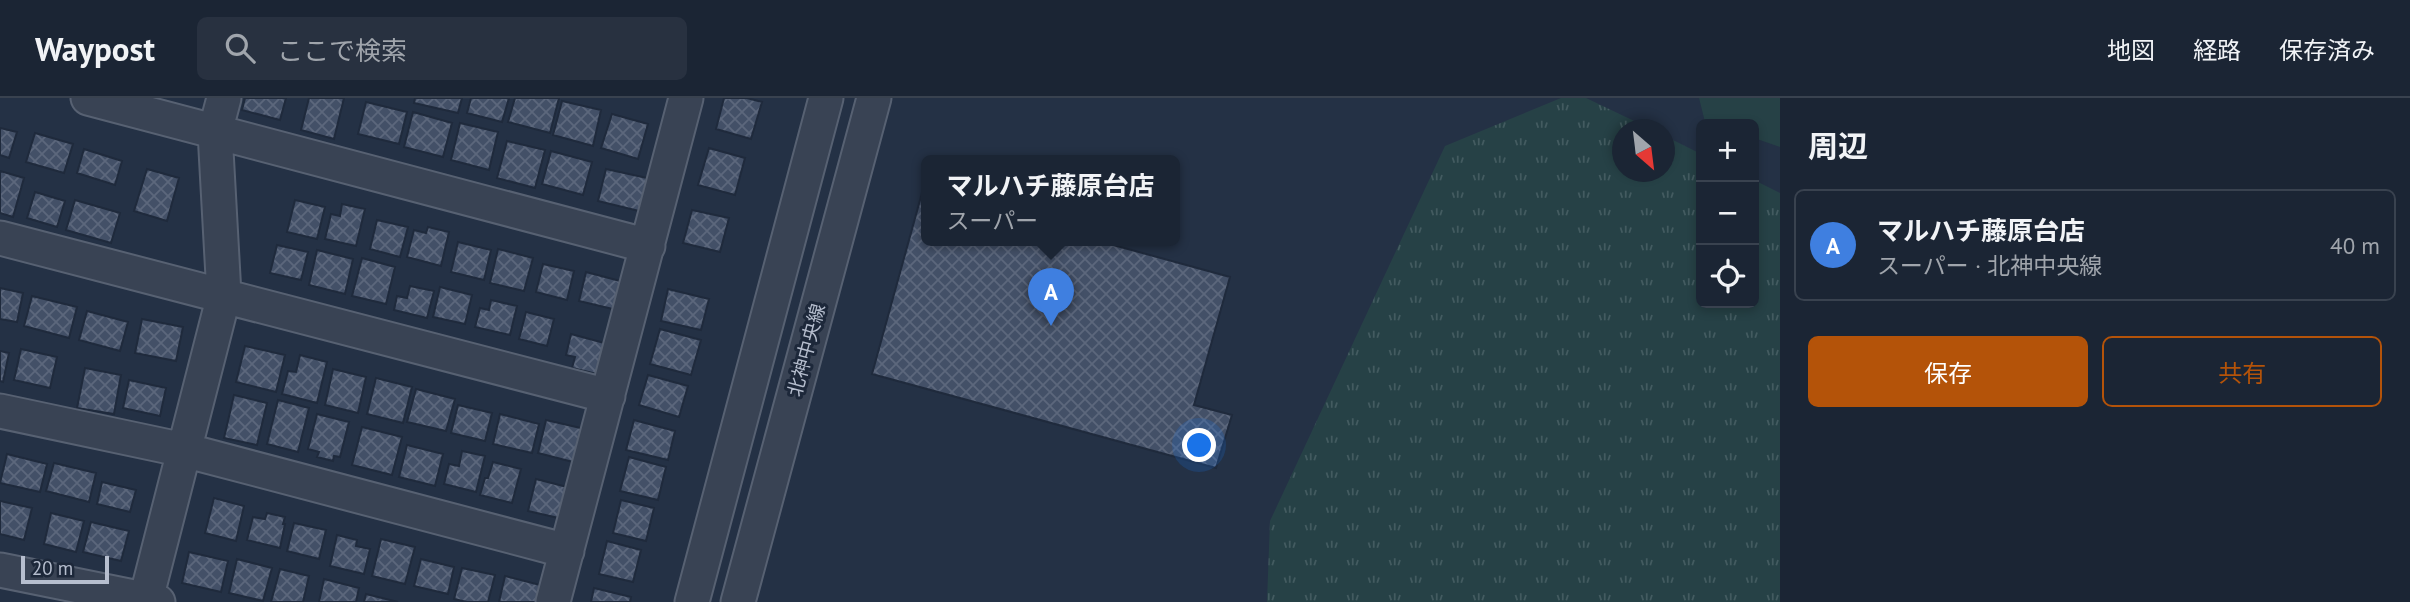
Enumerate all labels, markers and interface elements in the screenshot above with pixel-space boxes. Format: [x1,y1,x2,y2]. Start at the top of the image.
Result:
search box [197,17,687,80]
text: Waypost [35,27,155,70]
icon: search [221,29,259,67]
text: ここで検索 [277,34,407,67]
text: 地図 [2107,35,2155,66]
text: 経路 [2193,35,2241,66]
text: 保存済み [2279,35,2375,66]
north arrow [1612,119,1675,182]
map controls [1696,119,1759,308]
button: + [1696,119,1759,182]
text: 周辺 [1808,126,1868,165]
popup [921,155,1180,246]
text: マルハチ藤原台店 [946,169,1155,202]
button: − [1696,182,1759,245]
text: スーパー [946,206,1038,235]
text: マルハチ藤原台店 [1877,214,2085,247]
text: A [1826,231,1840,260]
text: 40 m [2330,231,2380,260]
button: locate [1696,245,1759,308]
text: スーパー · 北神中央線 [1877,251,2102,280]
pin: A [1028,268,1074,326]
street label: 北神中央線 [782,301,830,399]
button: 保存 [1808,336,2088,407]
button: 共有 [2102,336,2382,407]
your location [1182,428,1216,462]
scale bar [21,553,108,585]
text: 20 m [32,556,73,580]

